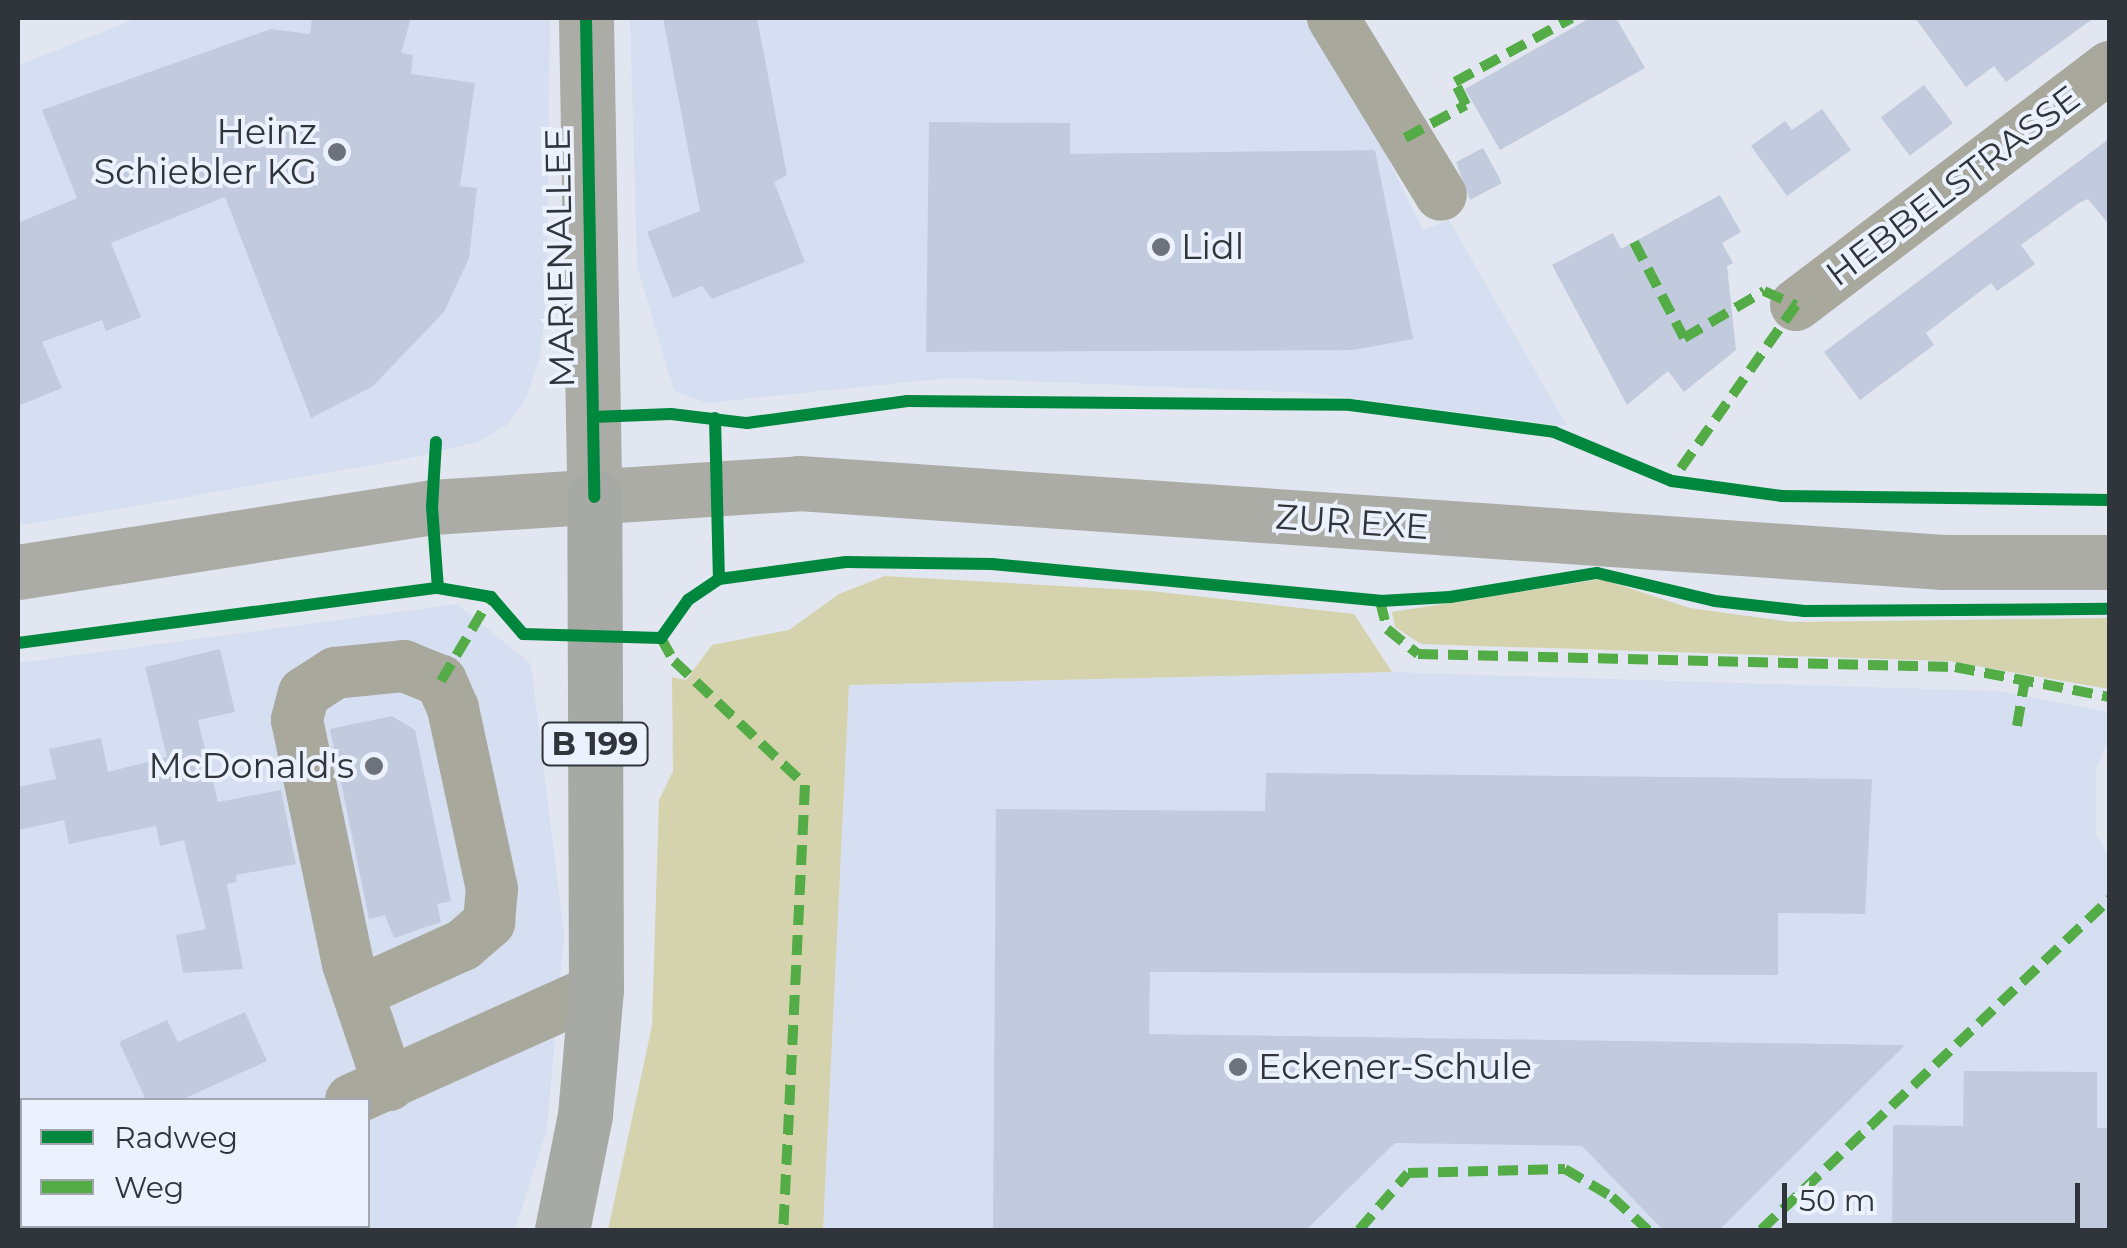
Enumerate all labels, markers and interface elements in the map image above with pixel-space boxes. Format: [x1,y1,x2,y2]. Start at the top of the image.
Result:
street label: HEBBELSTRASSE [1818,77,2088,295]
place label: Heinz Schiebler KG [94,111,317,193]
street label: MARIENALLEE [537,128,583,388]
marker: Heinz Schiebler KG [326,141,348,163]
place label: Lidl [1181,226,1244,268]
marker: Lidl [1150,236,1172,258]
street label: ZUR EXE [1274,496,1430,548]
road number: B 199 [540,717,650,771]
place label: McDonald's [148,745,354,787]
marker: McDonald's [363,755,385,777]
place label: Eckener-Schule [1258,1046,1532,1088]
marker: Eckener-Schule [1227,1056,1249,1078]
legend [20,1098,370,1228]
text: Radweg [114,1119,238,1156]
scale bar [1787,1163,2084,1225]
text: Weg [114,1169,184,1206]
text: 50 m [1799,1182,1876,1219]

